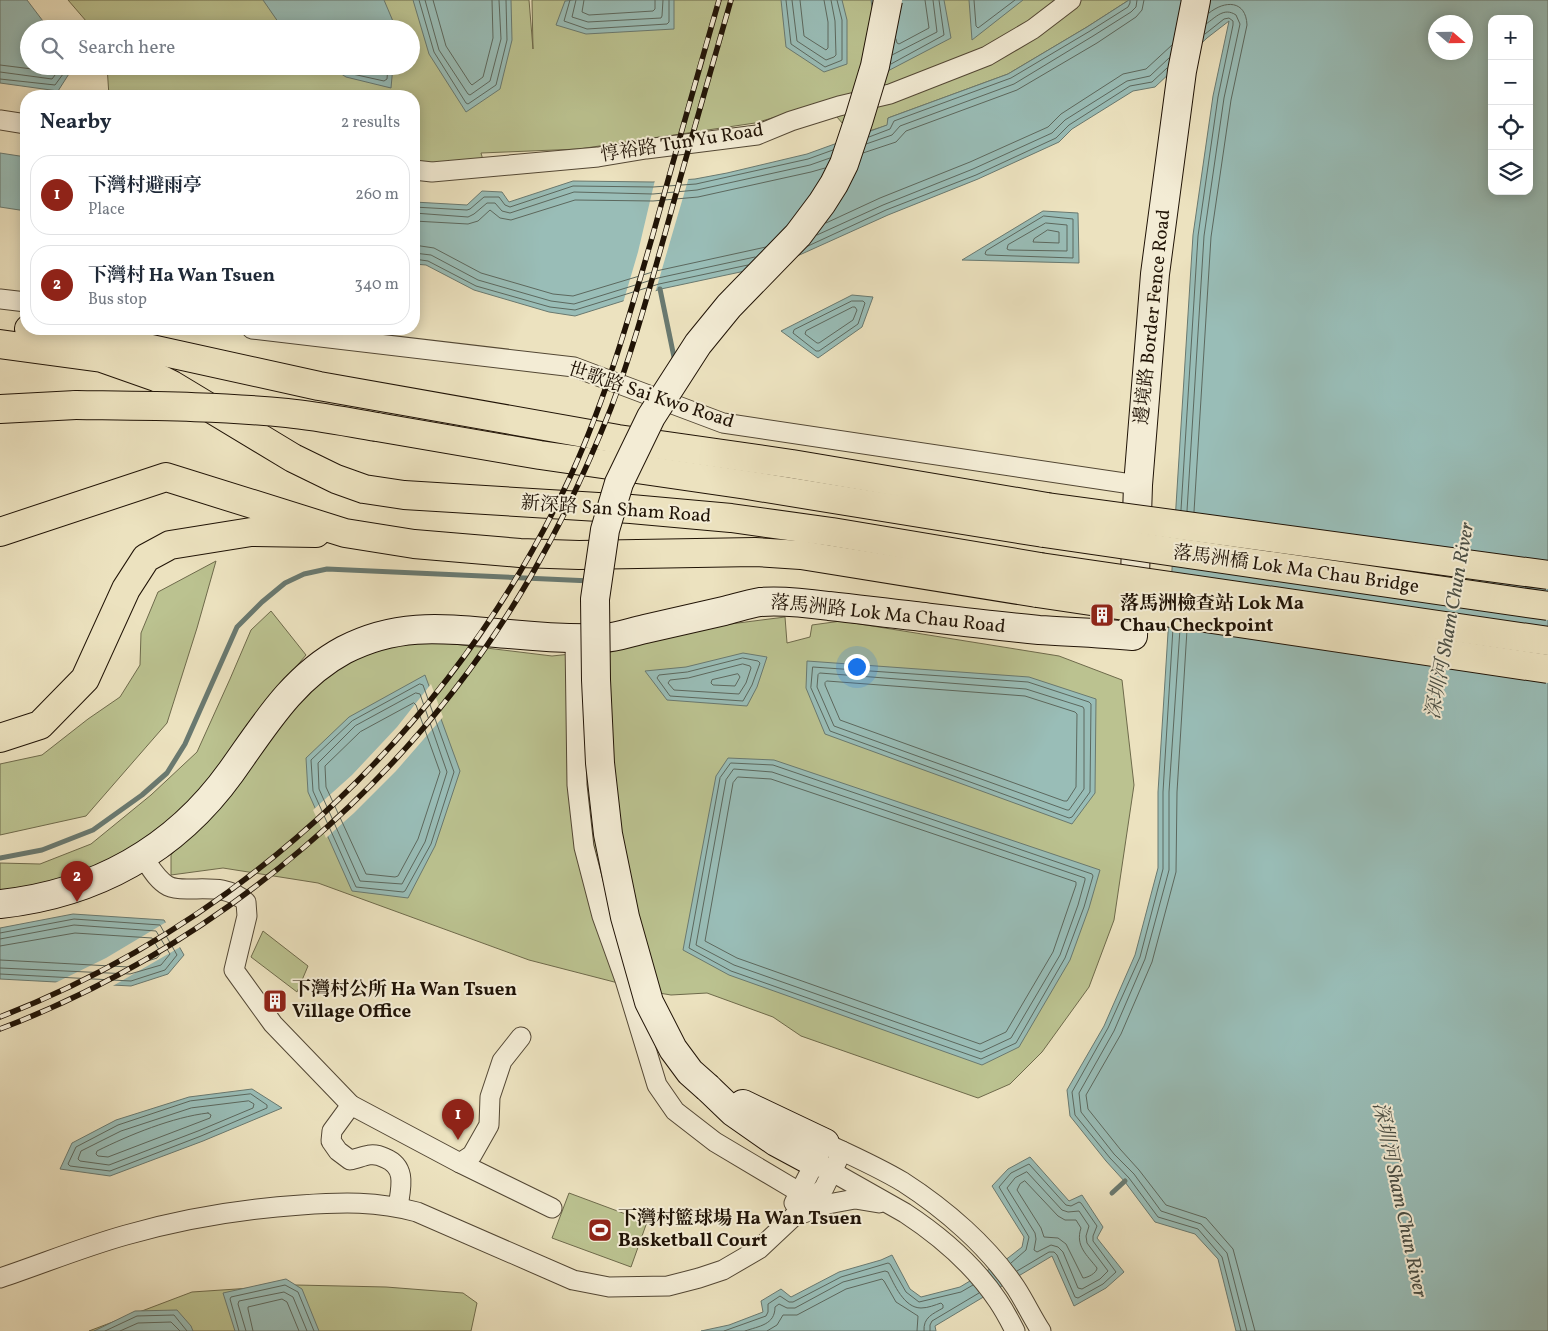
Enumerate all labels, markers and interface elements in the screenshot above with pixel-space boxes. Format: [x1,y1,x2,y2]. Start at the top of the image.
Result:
north arrow [1428,15,1473,60]
map controls [1488,15,1533,195]
button: + [1488,15,1533,60]
search box [20,20,420,75]
icon: search [38,34,66,62]
text: Search here [78,35,175,61]
button: − [1488,60,1533,105]
button: locate [1488,105,1533,150]
text: Nearby [40,108,111,137]
text: 2 results [341,112,400,134]
street label: 惇裕路 Tun Yu Road [599,117,765,169]
button: layers [1488,150,1533,195]
text: 下灣村避雨亭 [88,173,202,199]
text: 1 [54,184,60,206]
text: 260 m [355,184,399,206]
text: Place [88,199,125,221]
street label: 邊境路 Border Fence Road [1129,208,1177,426]
text: 下灣村 Ha Wan Tsuen [88,263,275,289]
text: 2 [53,274,61,296]
text: 340 m [355,274,399,296]
text: Bus stop [88,289,147,311]
street label: 世歌路 Sai Kwo Road [565,357,737,435]
street label: 新深路 San Sham Road [520,490,712,530]
water label: 深圳河 Sham Chun River [1420,520,1482,722]
street label: 落馬洲橋 Lok Ma Chau Bridge [1171,540,1421,600]
street label: 落馬洲路 Lok Ma Chau Road [769,590,1007,640]
place label: 落馬洲檢查站 Lok Ma Chau Checkpoint [1120,591,1304,639]
building icon: 落馬洲檢查站 Lok Ma Chau Checkpoint [1089,602,1115,628]
your location [844,654,870,680]
pin: 2 [61,861,93,902]
place label: 下灣村公所 Ha Wan Tsuen Village Office [292,977,517,1025]
building icon: 下灣村公所 Ha Wan Tsuen Village Office [262,988,288,1014]
pin: 1 [442,1099,474,1140]
water label: 深圳河 Sham Chun River [1365,1100,1434,1301]
place label: 下灣村籃球場 Ha Wan Tsuen Basketball Court [618,1206,862,1254]
sports icon: 下灣村籃球場 Ha Wan Tsuen Basketball Court [587,1217,613,1243]

